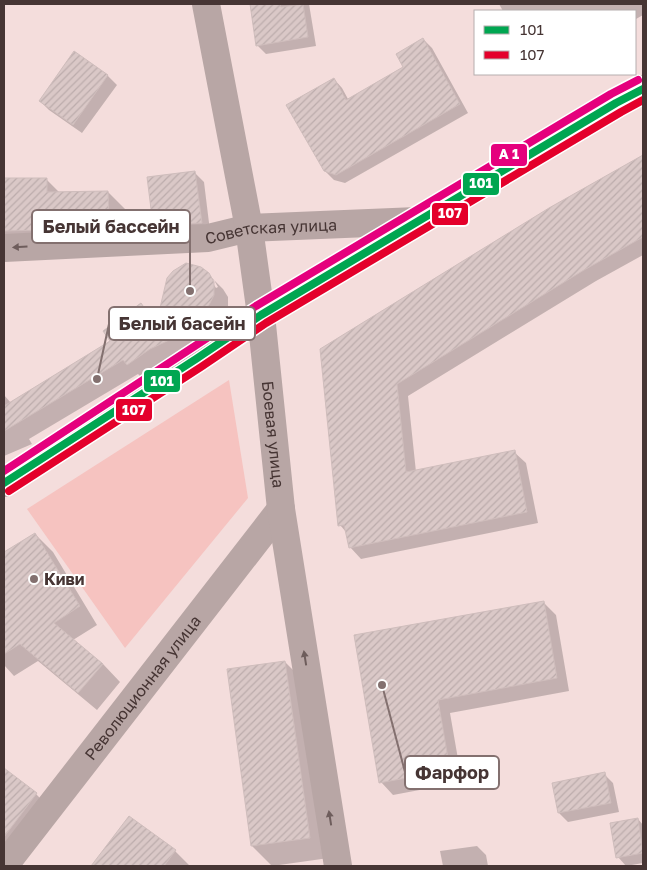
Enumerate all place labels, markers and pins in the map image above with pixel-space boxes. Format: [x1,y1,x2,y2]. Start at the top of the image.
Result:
callout: Белый баcсейн [32,210,190,243]
callout: Белый басейн [109,307,255,340]
place label: Киви [44,569,85,589]
marker: Киви [28,573,40,585]
callout: Фарфор [405,756,499,789]

